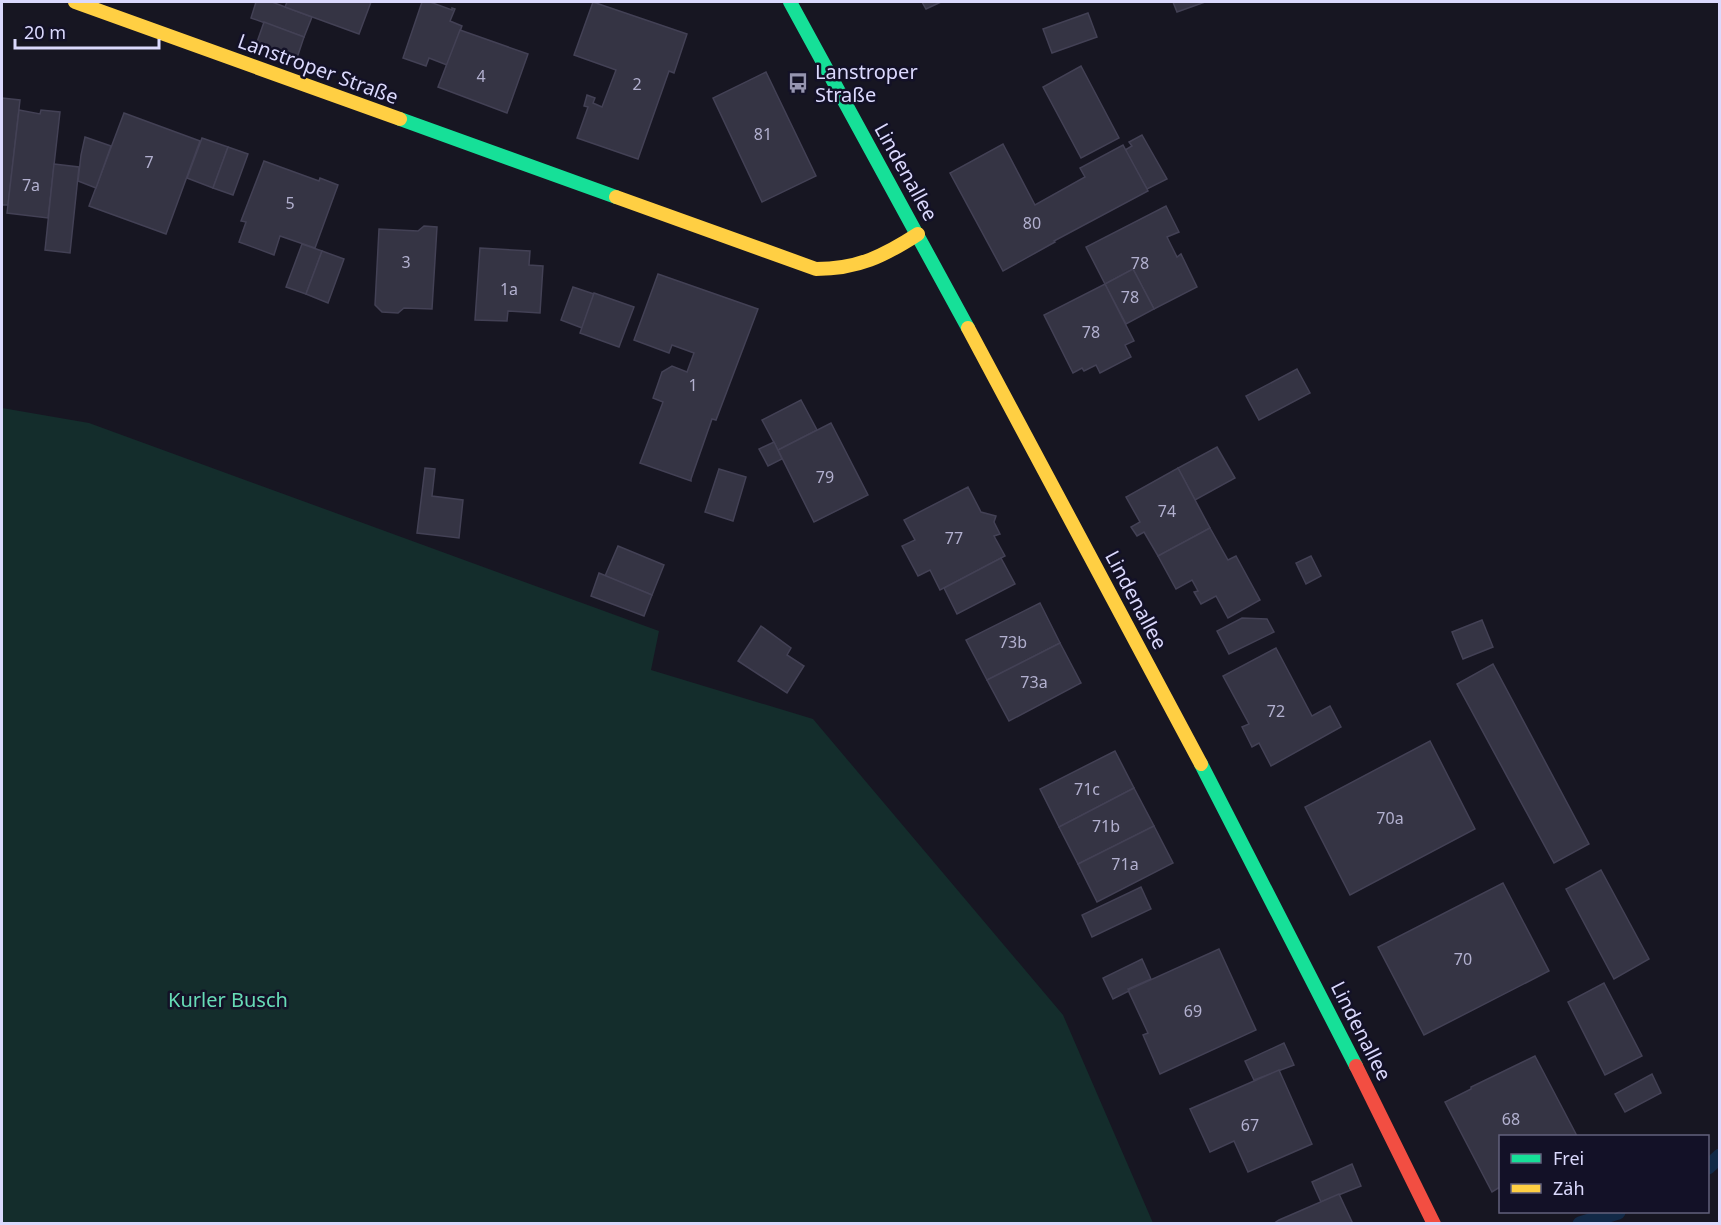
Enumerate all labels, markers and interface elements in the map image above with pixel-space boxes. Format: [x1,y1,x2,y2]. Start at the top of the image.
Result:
scale bar [15,12,159,50]
text: 20 m [24,20,66,44]
street label: Lanstroper Straße [234,27,402,110]
place label: Lanstroper Straße [815,58,918,108]
house number: 4 [476,65,486,87]
bus stop icon: Lanstroper Straße [786,71,810,95]
house number: 2 [632,73,642,95]
street label: Lindenallee [868,118,944,226]
house number: 81 [754,123,772,145]
house number: 7 [144,151,154,173]
house number: 7a [22,174,40,196]
house number: 5 [285,192,295,214]
house number: 80 [1023,212,1041,234]
house number: 3 [401,251,411,273]
house number: 78 [1131,252,1149,274]
house number: 1a [500,278,518,300]
house number: 78 [1121,286,1139,308]
house number: 78 [1082,321,1100,343]
house number: 1 [688,374,698,396]
house number: 79 [816,466,834,488]
house number: 74 [1158,500,1176,522]
house number: 77 [945,527,963,549]
street label: Lindenallee [1099,546,1174,654]
house number: 73b [999,631,1027,653]
house number: 73a [1020,671,1048,693]
house number: 72 [1267,700,1285,722]
house number: 71c [1074,778,1100,800]
house number: 70a [1376,807,1404,829]
house number: 71b [1092,815,1120,837]
house number: 71a [1111,853,1139,875]
house number: 70 [1454,948,1472,970]
street label: Lindenallee [1325,977,1398,1085]
park label: Kurler Busch [168,986,288,1013]
house number: 69 [1184,1000,1202,1022]
house number: 68 [1502,1108,1520,1130]
house number: 67 [1241,1114,1259,1136]
legend [1499,1135,1709,1213]
text: Frei [1553,1146,1584,1170]
text: Zäh [1553,1176,1585,1200]

